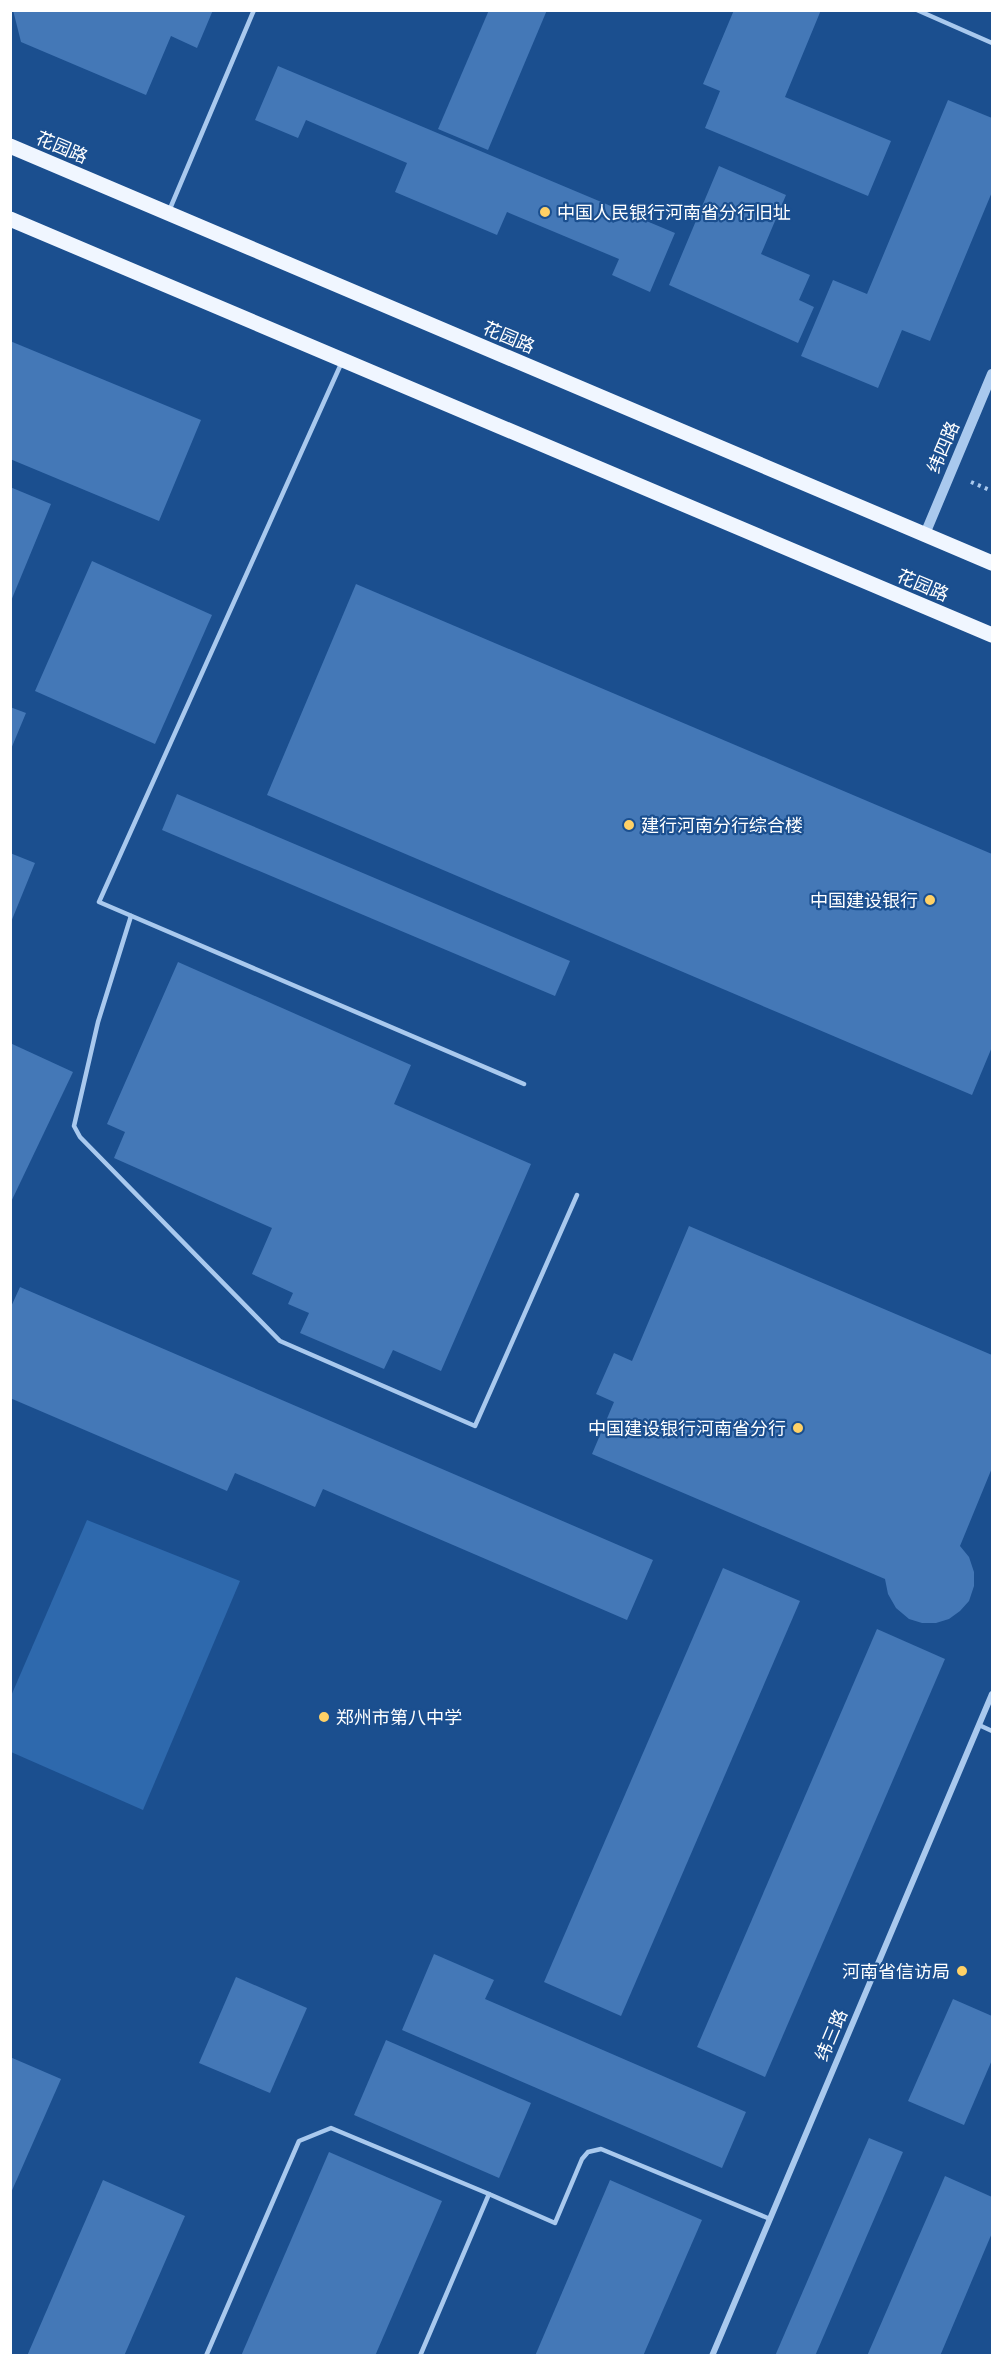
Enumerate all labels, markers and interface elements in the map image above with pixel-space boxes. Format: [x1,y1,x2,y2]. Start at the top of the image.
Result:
street label: 花园路 [33,127,91,167]
place label: 中国人民银行河南省分行旧址 [557,202,791,223]
marker: 中国人民银行河南省分行旧址 [538,205,552,219]
street label: 花园路 [480,317,538,357]
street label: 纬四路 [923,418,963,476]
street label: 花园路 [894,565,952,605]
place label: 建行河南分行综合楼 [641,815,803,836]
marker: 建行河南分行综合楼 [622,818,636,832]
place label: 中国建设银行 [810,890,918,911]
marker: 中国建设银行 [923,893,937,907]
place label: 中国建设银行河南省分行 [588,1418,786,1439]
marker: 中国建设银行河南省分行 [791,1421,805,1435]
place label: 郑州市第八中学 [336,1707,462,1728]
marker: 郑州市第八中学 [317,1710,331,1724]
place label: 河南省信访局 [842,1961,950,1982]
marker: 河南省信访局 [955,1964,969,1978]
street label: 纬三路 [811,2006,851,2064]

